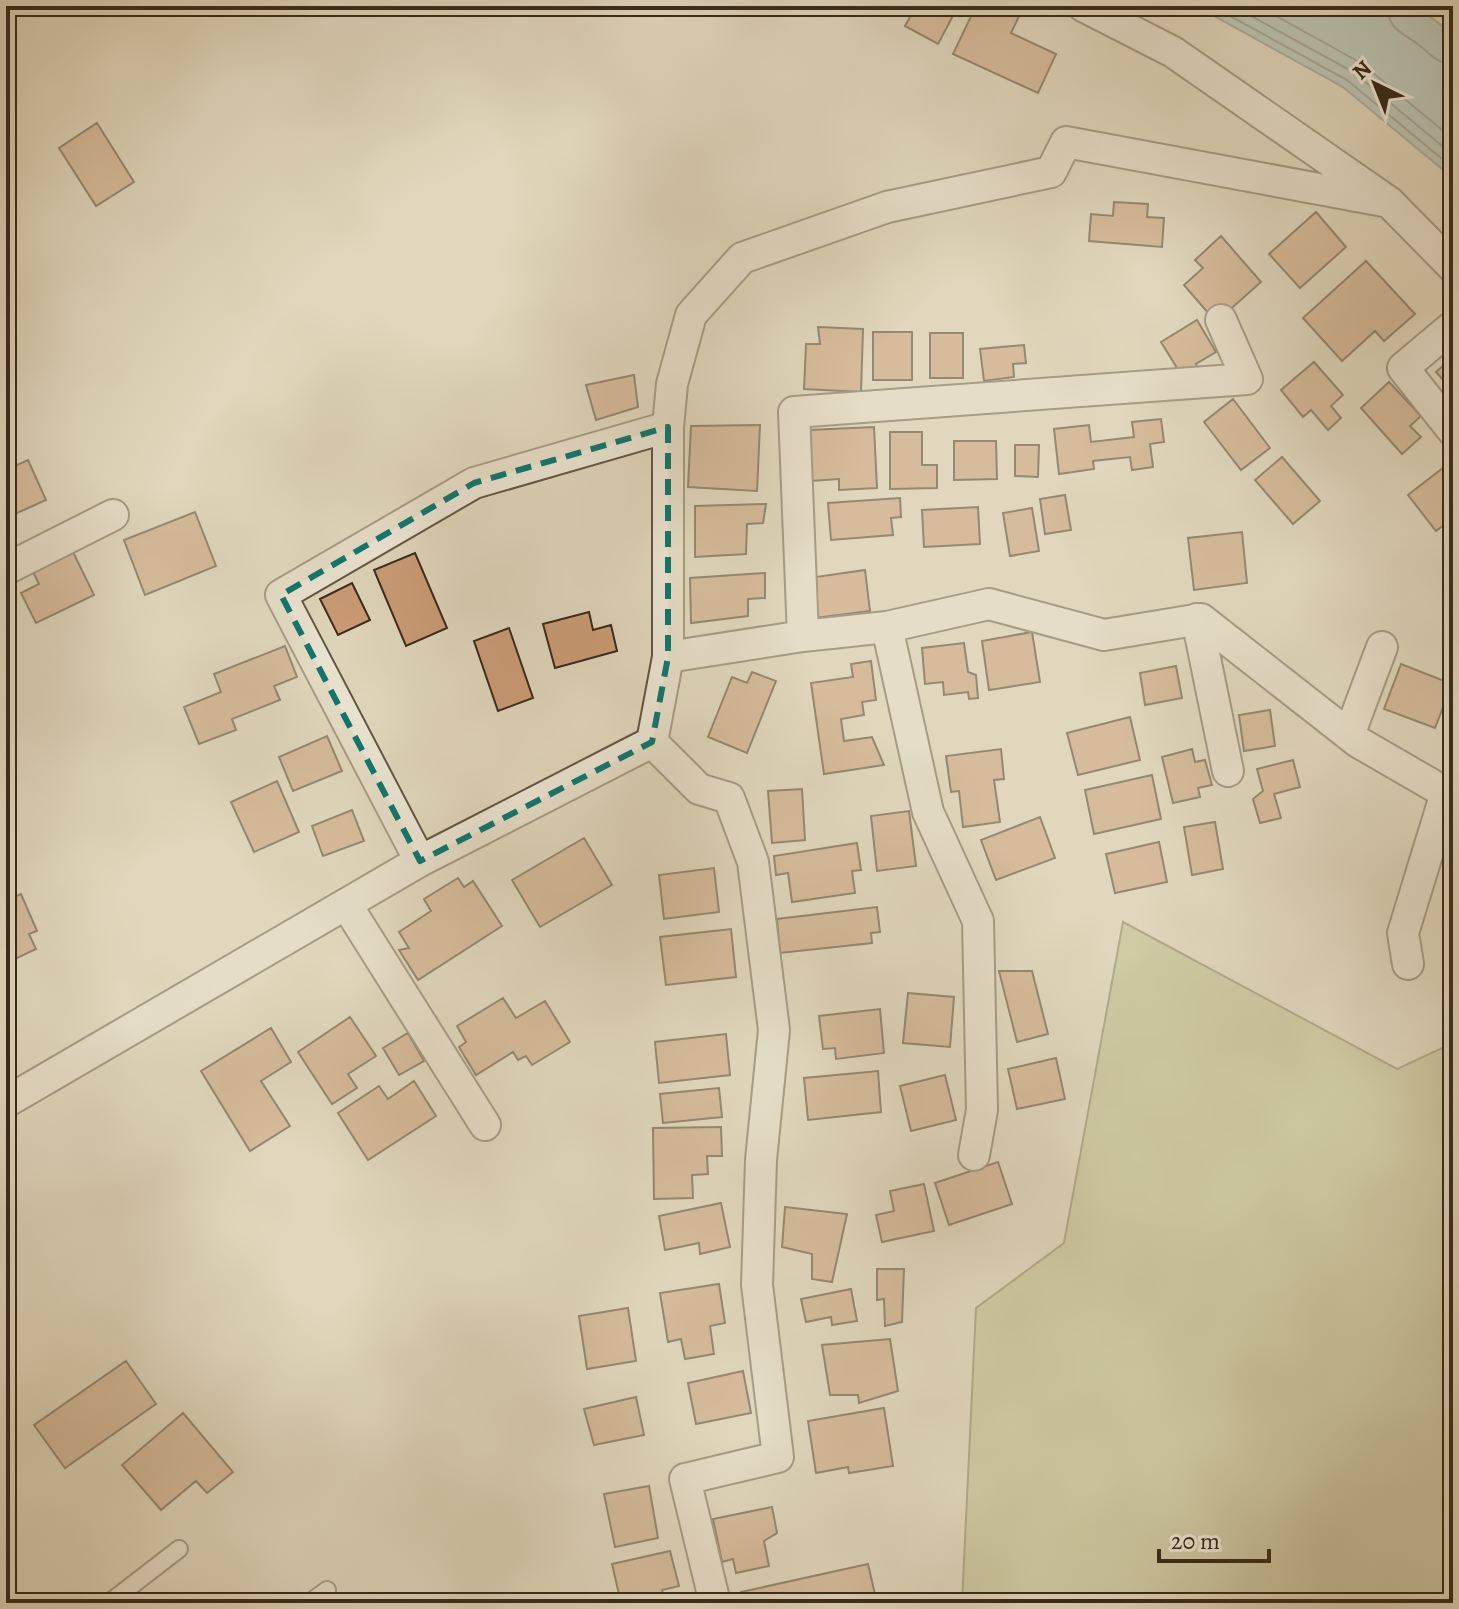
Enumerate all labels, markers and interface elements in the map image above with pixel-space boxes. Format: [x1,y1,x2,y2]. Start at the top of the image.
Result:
north arrow [1335,44,1415,124]
text: N [1346,54,1378,87]
scale bar [1159,1513,1269,1563]
text: 20 m [1171,1525,1220,1557]

